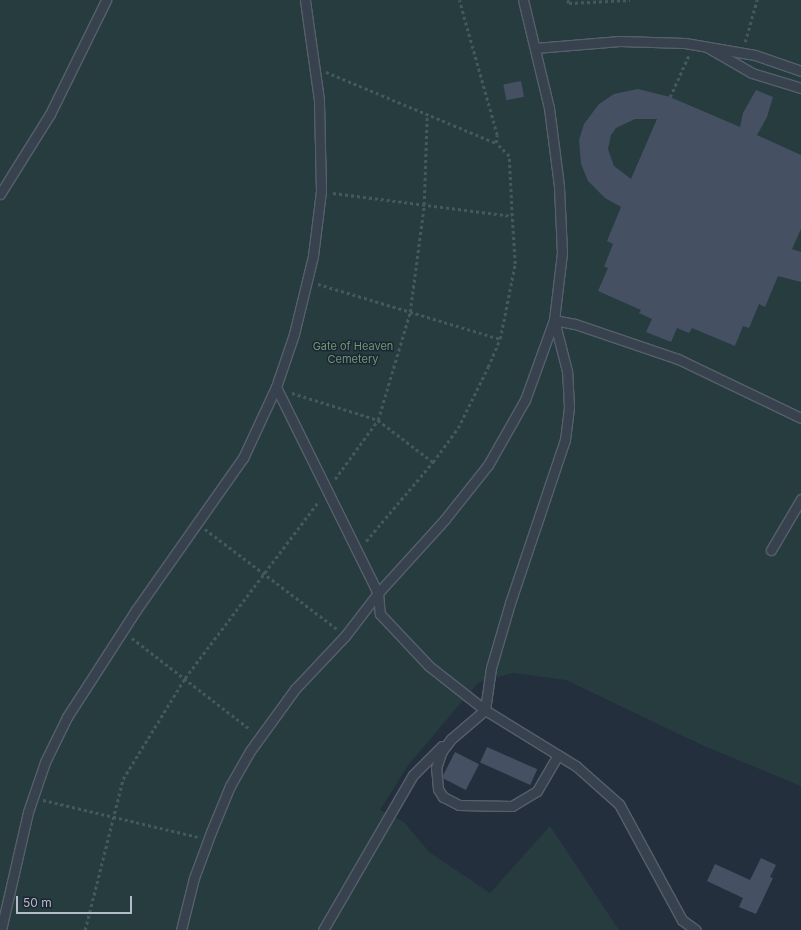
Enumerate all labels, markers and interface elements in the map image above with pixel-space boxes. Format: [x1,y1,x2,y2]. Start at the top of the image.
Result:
park label: Gate of Heaven Cemetery [313,340,393,366]
scale bar [18,888,134,914]
text: 50 m [23,895,52,910]

